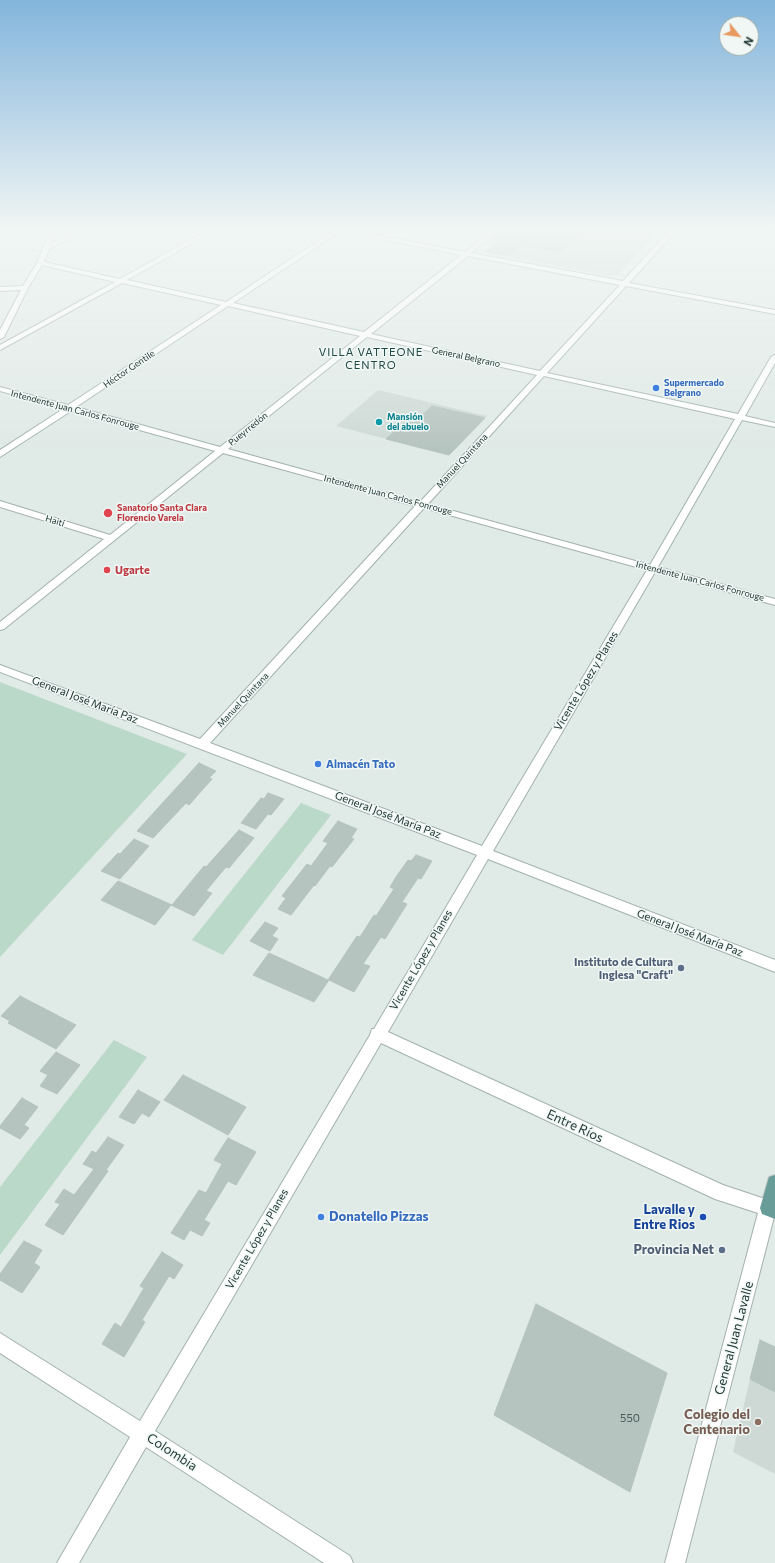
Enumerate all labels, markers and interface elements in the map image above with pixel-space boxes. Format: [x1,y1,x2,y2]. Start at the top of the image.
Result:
north arrow [719,16,759,56]
text: N [741,35,757,49]
street label: General Belgrano [431,344,501,370]
district label: VILLA VATTEONE CENTRO [319,345,423,371]
street label: Héctor Gentile [101,348,157,390]
place label: Supermercado Belgrano [664,378,724,399]
marker: Supermercado Belgrano [651,383,661,393]
street label: Intendente Juan Carlos Fonrouge [10,388,140,432]
street label: Pueyrredón [226,410,270,448]
place label: Mansión del abuelo [387,412,429,433]
marker: Mansión del abuelo [374,417,384,427]
street label: Manuel Quintana [434,432,490,490]
street label: Intendente Juan Carlos Fonrouge [323,473,453,517]
place label: Sanatorio Santa Clara Florencio Varela [117,503,207,524]
marker: Sanatorio Santa Clara Florencio Varela [102,507,114,519]
street label: Haití [44,513,66,529]
street label: Intendente Juan Carlos Fonrouge [635,559,765,603]
place label: Ugarte [115,563,150,577]
marker: Ugarte [102,565,112,575]
street label: Vicente López y Planes [551,629,621,733]
street label: Manuel Quintana [215,671,271,729]
street label: General José María Paz [30,674,140,726]
place label: Almacén Tato [326,757,395,771]
marker: Almacén Tato [313,759,323,769]
street label: General José María Paz [333,789,443,841]
street label: General José María Paz [635,907,745,959]
street label: Vicente López y Planes [387,908,455,1012]
place label: Instituto de Cultura Inglesa "Craft" [574,955,673,981]
marker: Instituto de Cultura Inglesa "Craft" [676,963,686,973]
street label: Entre Ríos [544,1106,606,1146]
street label: Vicente López y Planes [223,1187,291,1291]
place label: Lavalle y Entre Rios [633,1202,695,1233]
place label: Donatello Pizzas [329,1209,429,1225]
marker: Donatello Pizzas [316,1212,326,1222]
marker: Lavalle y Entre Rios [698,1212,708,1222]
place label: Provincia Net [633,1242,714,1258]
marker: Provincia Net [717,1245,727,1255]
street label: General Juan Lavalle [711,1279,757,1397]
place label: Colegio del Centenario [683,1407,750,1438]
house number: 550 [620,1411,640,1425]
marker: Colegio del Centenario [753,1417,763,1427]
street label: Colombia [144,1430,200,1474]

